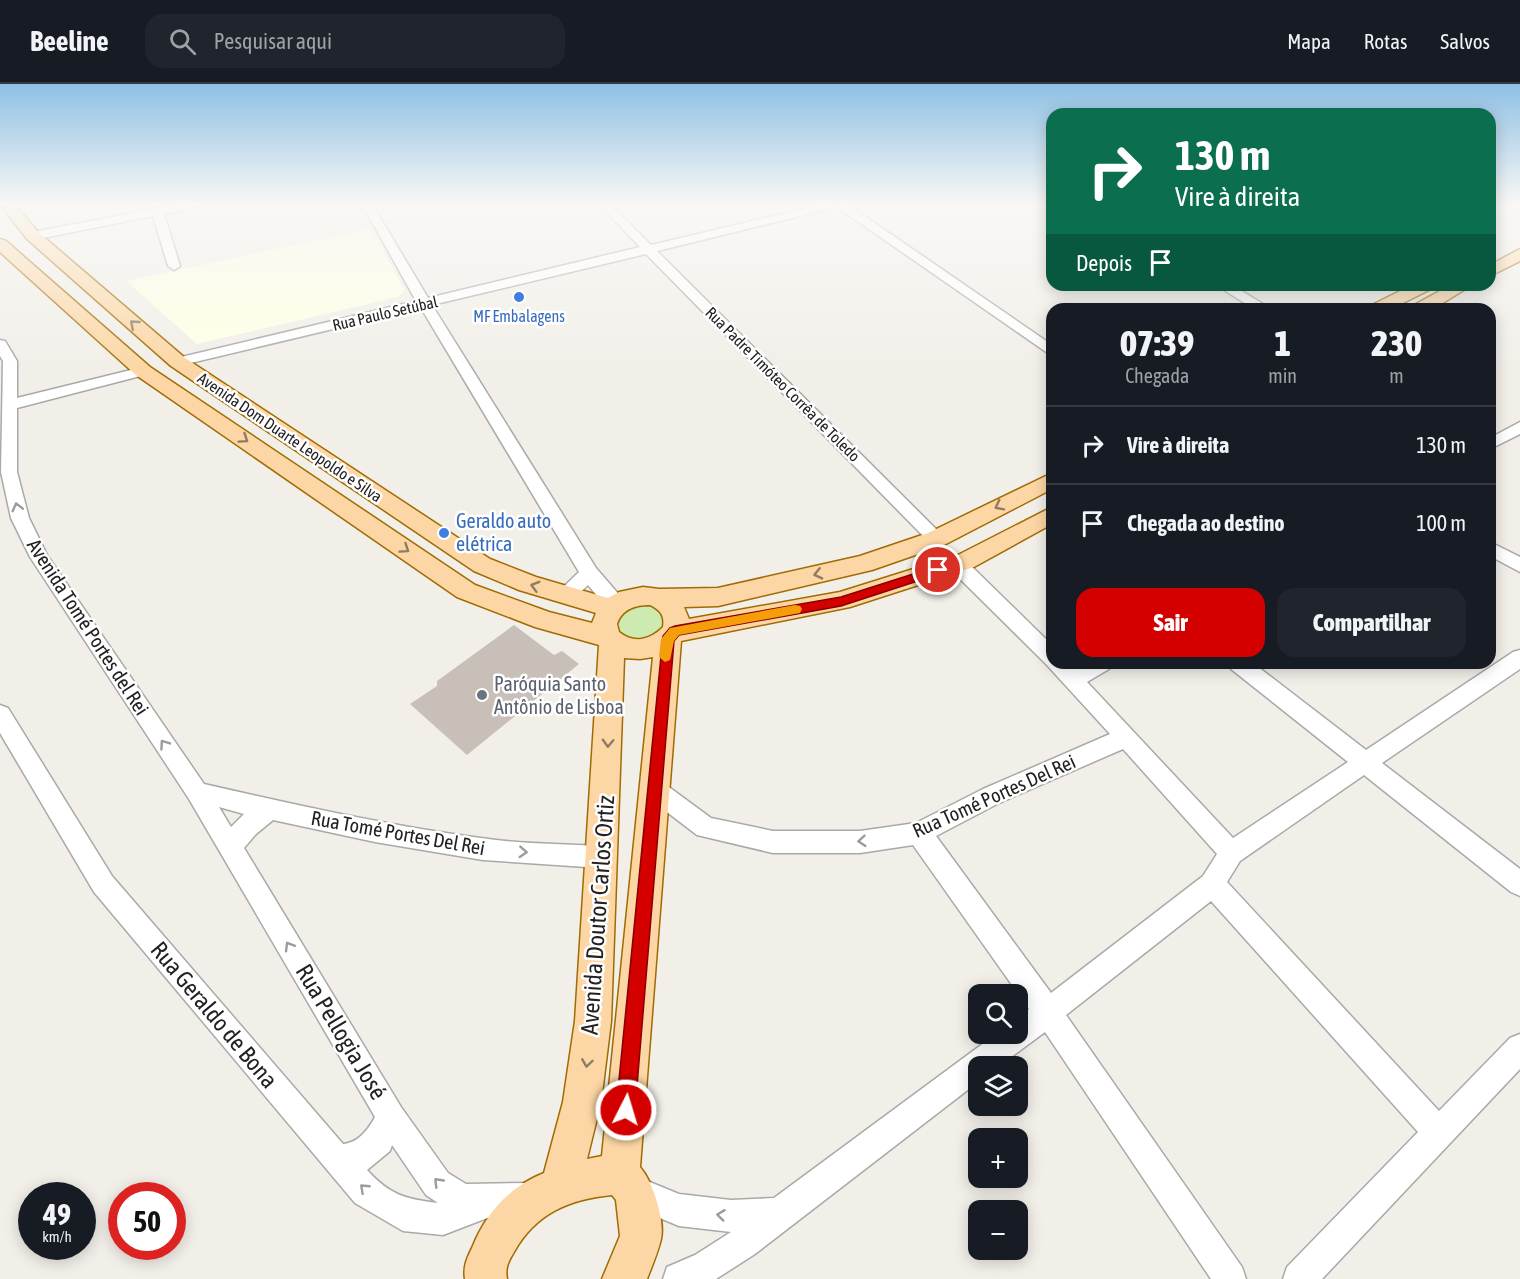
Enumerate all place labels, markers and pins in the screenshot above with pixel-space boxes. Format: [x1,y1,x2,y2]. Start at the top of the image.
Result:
marker: MF Embalagens [512,290,526,304]
place label: MF Embalagens [473,307,565,326]
place label: Geraldo auto elétrica [456,509,551,555]
marker: Geraldo auto elétrica [437,526,451,540]
pin [912,544,963,595]
place label: Paróquia Santo Antônio de Lisboa [494,672,624,718]
marker: Paróquia Santo Antônio de Lisboa [475,688,489,702]

